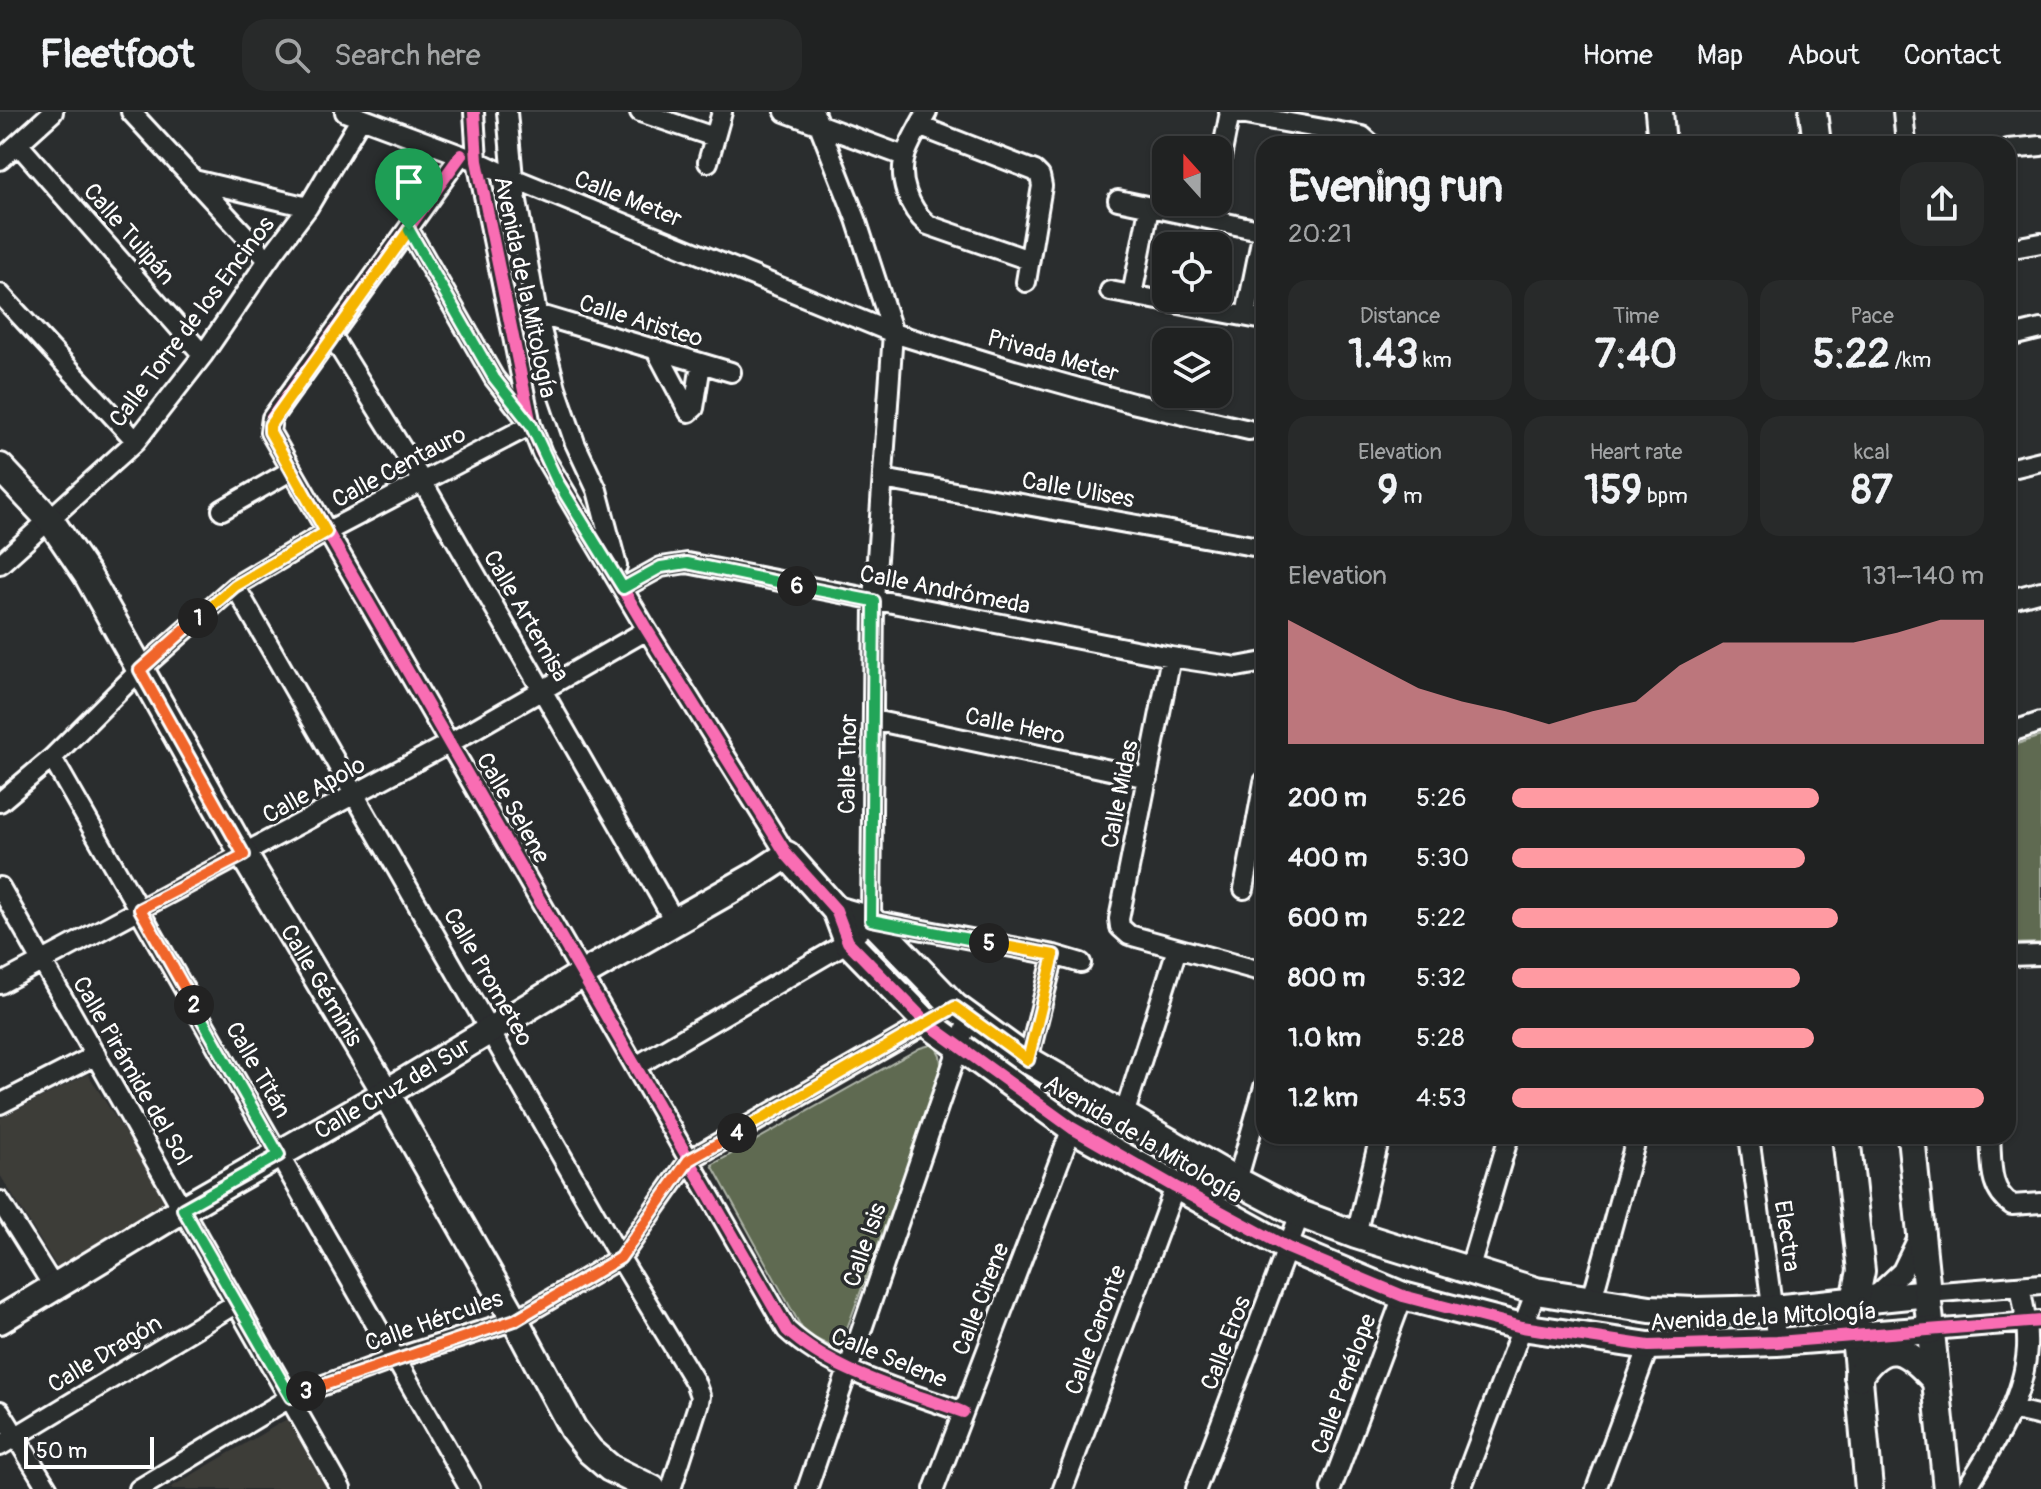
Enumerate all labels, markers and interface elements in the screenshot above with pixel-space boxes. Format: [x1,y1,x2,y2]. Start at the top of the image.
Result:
search box [242,19,802,91]
text: Fleetfoot [40,31,194,79]
icon: search [270,33,314,77]
text: Search here [334,37,481,74]
text: Home [1582,38,1653,73]
text: Map [1697,38,1743,73]
text: About [1787,38,1860,73]
text: Contact [1904,38,2001,73]
north arrow [1152,136,1232,216]
map controls [1152,136,1232,408]
pin [375,148,443,230]
icon: arrive [387,160,431,204]
text: Evening run [1288,160,1503,215]
button: share [1900,162,1984,246]
street label: Calle Meter [570,164,686,234]
street label: Avenida de la Mitología [487,173,563,401]
street label: Calle Tulipán [77,177,181,291]
street label: Calle Torre de los Encinos [103,211,281,433]
text: 20:21 [1288,218,1352,250]
button: locate [1152,232,1232,312]
street label: Calle Aristeo [576,288,707,354]
text: Distance [1360,302,1440,330]
text: Time [1613,302,1659,330]
text: Pace [1850,302,1894,330]
street label: Privada Meter [984,323,1123,389]
button: layers [1152,328,1232,408]
text: 1.43 [1348,330,1418,379]
text: 7:40 [1595,330,1677,379]
text: 5:22 [1813,330,1890,379]
text: km [1418,346,1452,374]
text: /km [1890,346,1931,374]
street label: Calle Centauro [327,420,471,514]
text: Elevation [1358,438,1442,466]
text: Heart rate [1590,438,1682,466]
text: kcal [1854,438,1890,466]
street label: Calle Ulises [1020,466,1137,514]
text: 9 [1378,466,1398,515]
text: 159 [1584,466,1642,515]
text: 87 [1851,466,1893,515]
text: m [1398,482,1422,510]
text: bpm [1642,482,1688,510]
street label: Calle Artemisa [477,545,575,687]
street label: Calle Andrómeda [857,559,1033,621]
text: Elevation [1288,560,1387,592]
text: 131–140 m [1862,560,1984,592]
pin: 6 [777,566,817,606]
text: 6 [791,572,803,600]
pin: 1 [178,598,218,638]
text: 1 [194,604,202,632]
street label: Calle Hero [962,701,1068,751]
street label: Calle Thor [833,713,863,814]
street label: Calle Midas [1095,737,1145,851]
street label: Calle Selene [470,748,556,869]
street label: Calle Apolo [258,750,370,830]
text: 200 m [1288,782,1367,814]
text: 5:26 [1416,782,1467,814]
text: 400 m [1288,842,1367,874]
text: 5:30 [1416,842,1469,874]
text: 600 m [1288,902,1367,934]
text: 5:22 [1416,902,1466,934]
street label: Calle Prometeo [437,903,539,1051]
street label: Calle Géminis [274,919,370,1052]
pin: 5 [969,923,1009,963]
text: 5 [983,929,995,957]
text: 800 m [1288,962,1365,994]
text: 5:32 [1416,962,1466,994]
street label: Calle Pirámide del Sol [66,971,198,1171]
pin: 2 [174,985,214,1025]
text: 2 [188,991,200,1019]
street label: Calle Titán [219,1017,297,1123]
text: 1.0 km [1288,1022,1361,1054]
text: 5:28 [1416,1022,1465,1054]
street label: Calle Cruz del Sur [309,1030,477,1145]
street label: Avenida de la Mitología [1039,1068,1247,1210]
text: 1.2 km [1288,1082,1358,1114]
text: 4:53 [1416,1082,1467,1114]
pin: 4 [717,1113,757,1153]
text: 4 [731,1119,743,1147]
street label: Calle Isis [837,1199,893,1291]
street label: Electra [1768,1199,1806,1273]
street label: Calle Cirene [946,1238,1016,1359]
street label: Calle Caronte [1059,1261,1133,1399]
street label: Calle Hércules [361,1284,507,1358]
street label: Calle Eros [1195,1292,1257,1394]
street label: Avenida de la Mitología [1649,1297,1877,1337]
street label: Calle Dragón [43,1309,167,1399]
street label: Calle Penélope [1305,1310,1383,1458]
street label: Calle Selene [827,1322,951,1394]
pin: 3 [286,1371,326,1411]
text: 3 [300,1377,312,1405]
scale bar [24,1433,154,1469]
text: 50 m [36,1437,87,1465]

